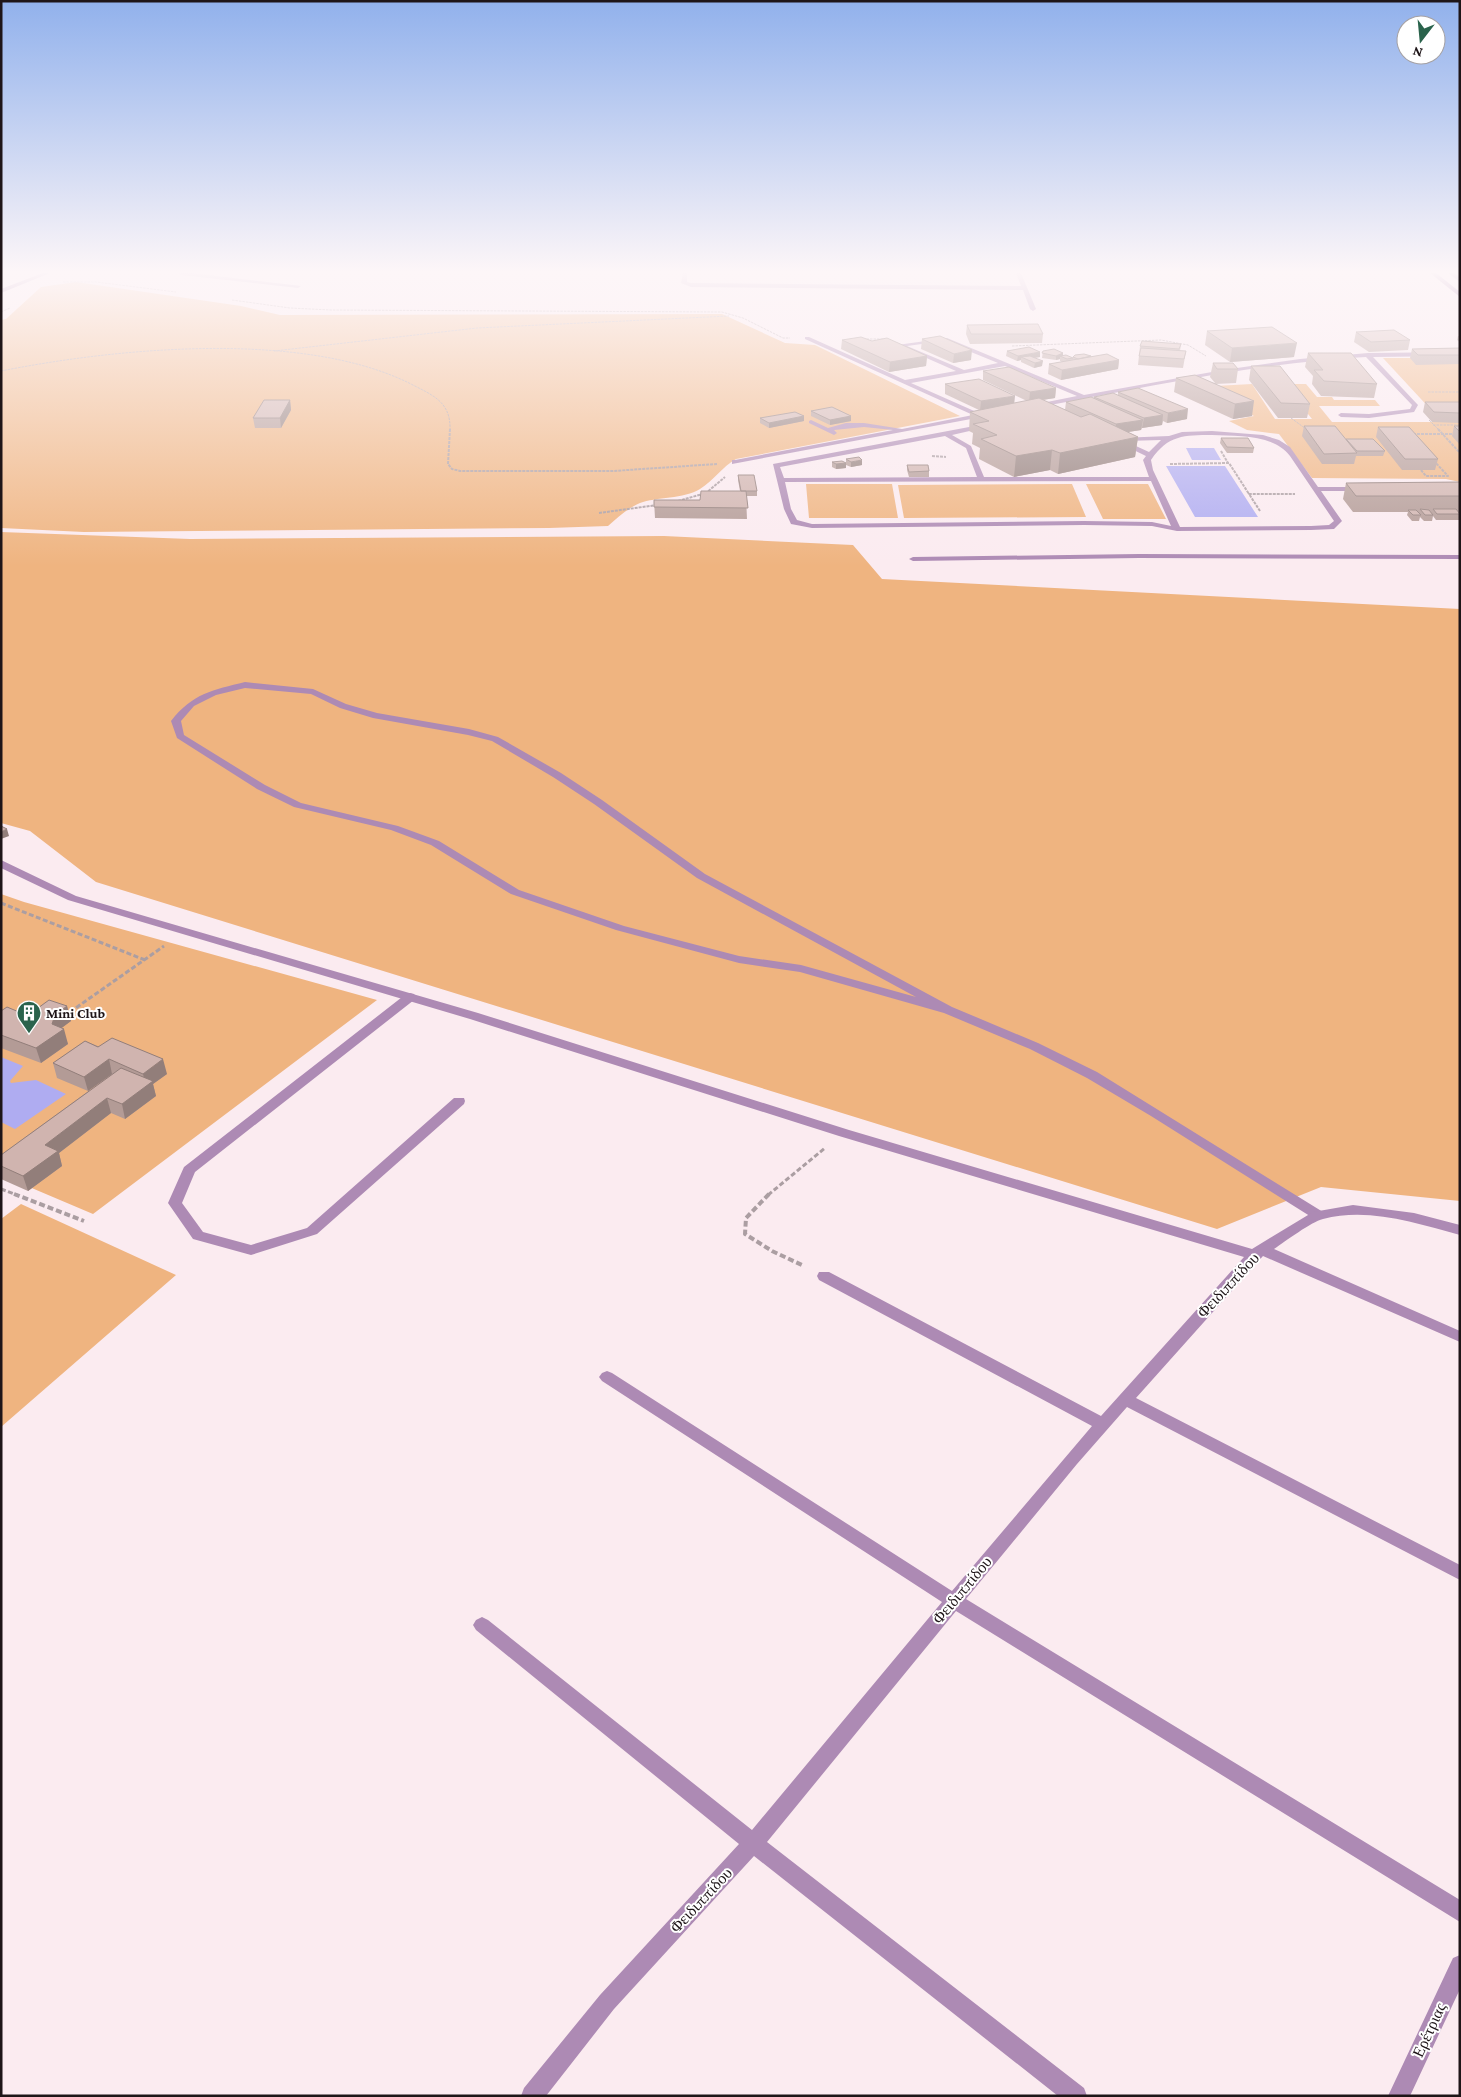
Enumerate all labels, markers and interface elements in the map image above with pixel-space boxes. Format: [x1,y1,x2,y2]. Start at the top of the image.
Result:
north arrow [1396,15,1446,65]
text: N [1410,43,1424,62]
building icon: Mini Club [16,1000,42,1034]
place label: Mini Club [46,1005,106,1021]
street label: Φειδιππίδου [1194,1249,1262,1321]
street label: Φειδιππίδου [929,1553,995,1627]
street label: Φειδιππίδου [667,1864,735,1936]
street label: Ερέτριας [1409,2000,1450,2060]

